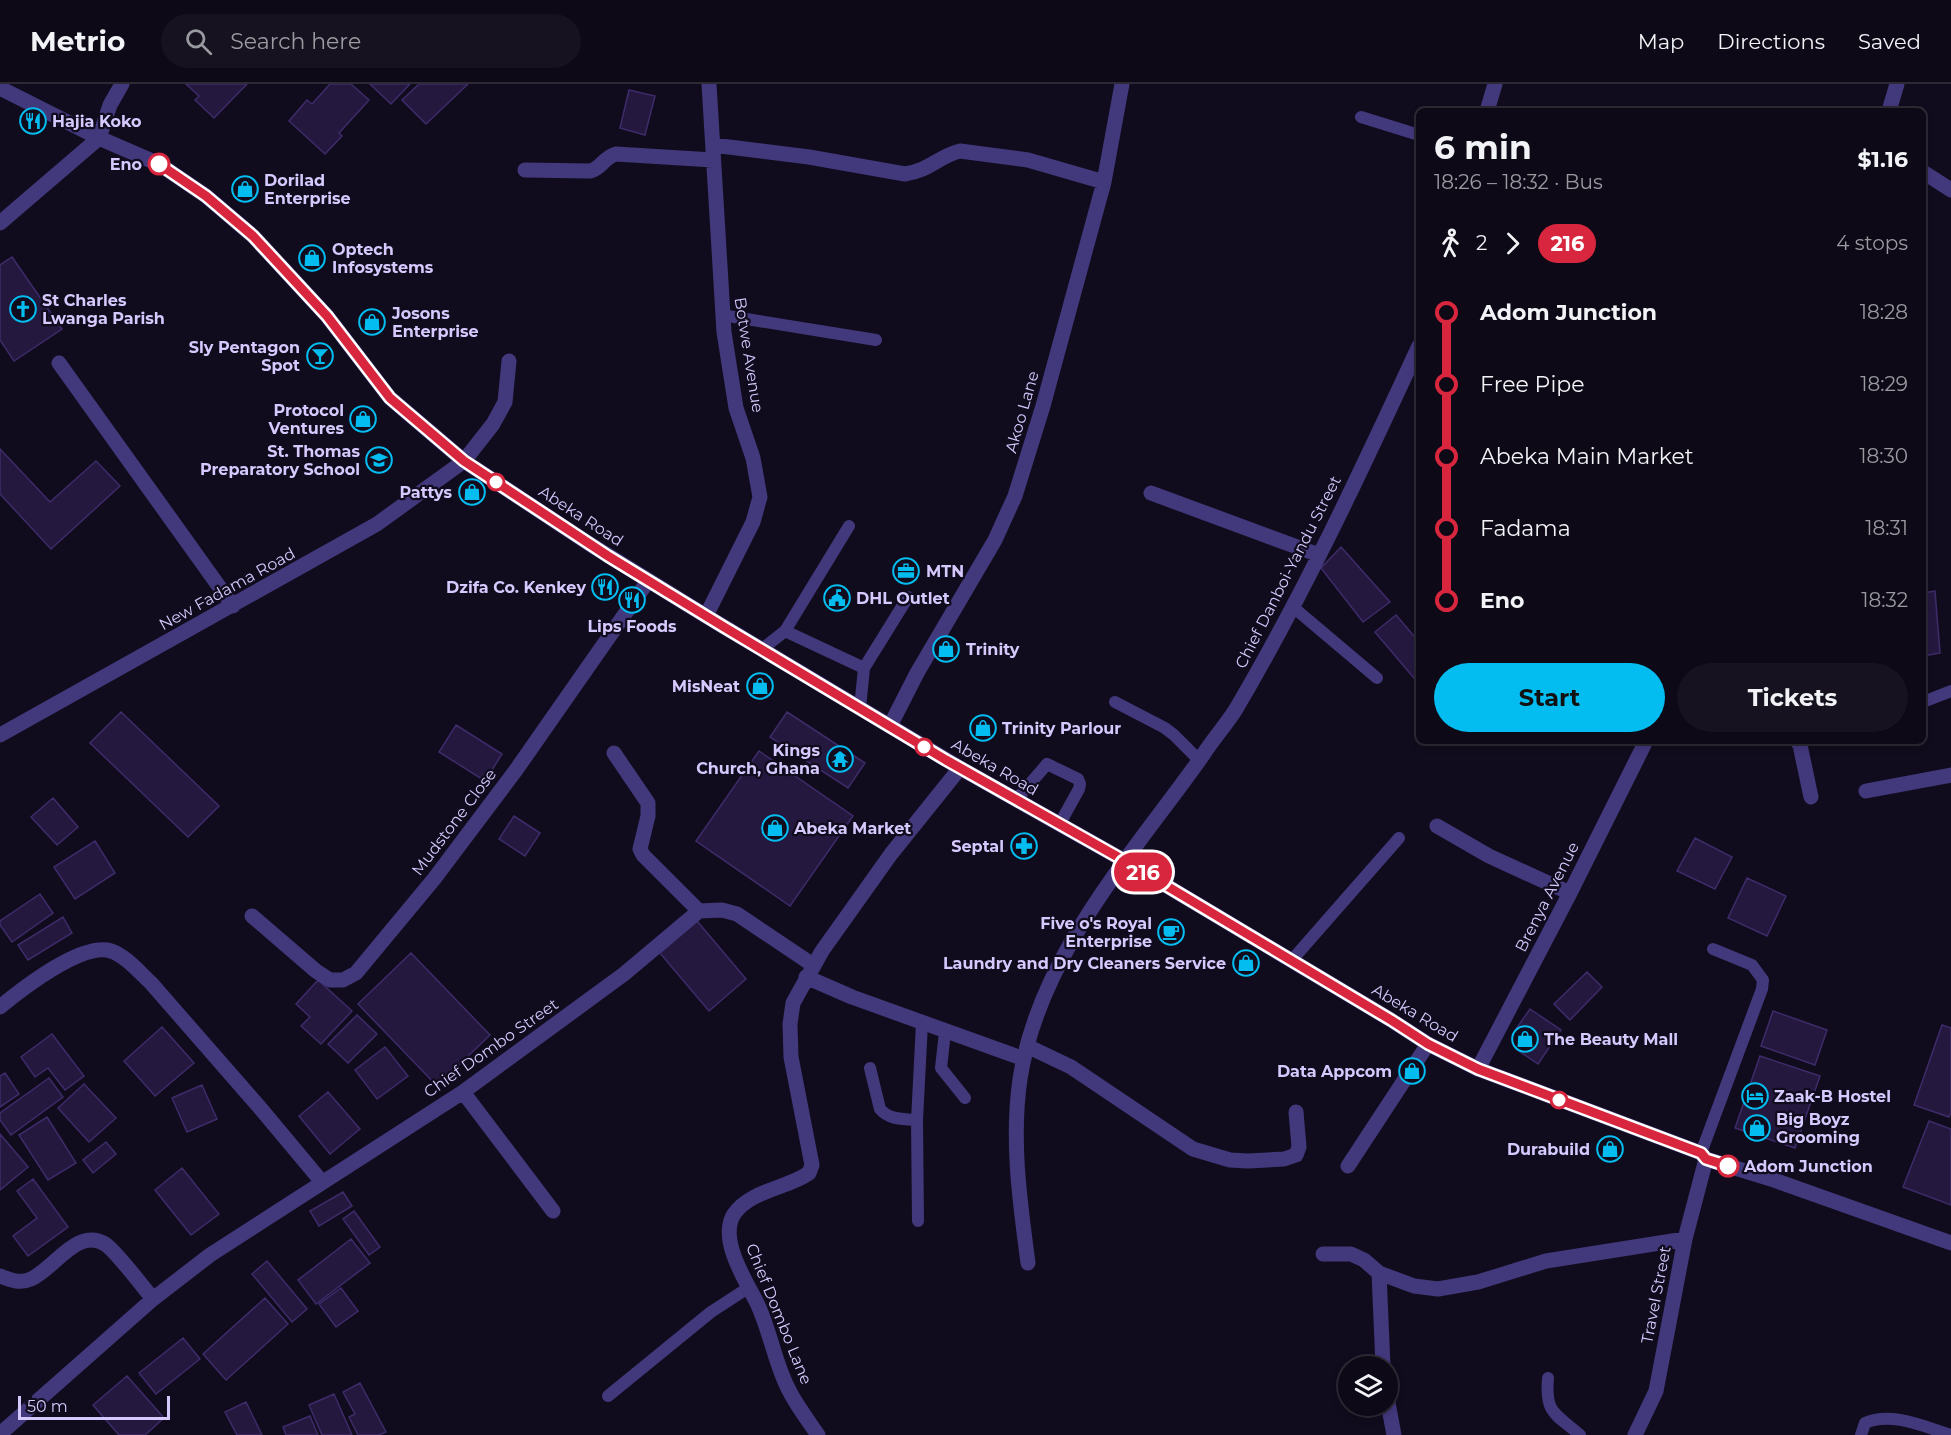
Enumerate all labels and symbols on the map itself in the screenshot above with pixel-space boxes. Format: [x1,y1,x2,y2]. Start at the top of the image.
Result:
restaurant icon: Hajia Koko [18,106,48,136]
place label: Hajia Koko [52,112,142,131]
marker: Eno [148,153,170,175]
place label: Eno [110,155,142,174]
place label: Dorilad Enterprise [264,171,351,208]
shop icon: Dorilad Enterprise [230,174,260,204]
place label: Optech Infosystems [332,240,434,277]
shop icon: Optech Infosystems [297,243,327,273]
place label: St Charles Lwanga Parish [42,291,165,328]
church icon: St Charles Lwanga Parish [8,294,38,324]
street label: Botwe Avenue [731,296,767,414]
place label: Josons Enterprise [391,304,479,341]
shop icon: Josons Enterprise [357,307,387,337]
place label: Sly Pentagon Spot [189,338,300,375]
bar icon: Sly Pentagon Spot [305,341,335,371]
street label: Akoo Lane [1001,369,1043,455]
place label: Protocol Ventures [267,401,344,438]
shop icon: Protocol Ventures [348,404,378,434]
place label: St. Thomas Preparatory School [200,442,360,479]
school or university icon: St. Thomas Preparatory School [364,445,394,475]
street label: Chief Danboi-Yandu Street [1231,472,1345,671]
unlabelled marker [487,473,505,491]
shop icon: Pattys [457,477,487,507]
street label: Abeka Road [535,482,627,550]
place label: Pattys [399,483,453,502]
street label: New Fadama Road [156,544,298,634]
office icon: MTN [891,556,921,586]
place label: MTN [926,562,964,581]
restaurant icon: Dzifa Co. Kenkey [590,572,620,602]
place label: Dzifa Co. Kenkey [446,578,586,597]
public building icon: DHL Outlet [822,583,852,613]
restaurant icon: Lips Foods [617,585,647,615]
place label: DHL Outlet [856,589,950,608]
place label: Lips Foods [587,617,677,636]
shop icon: Trinity [931,634,961,664]
place label: Trinity [966,640,1020,659]
shop icon: MisNeat [745,671,775,701]
place label: MisNeat [672,677,740,696]
shop icon: Trinity Parlour [968,713,998,743]
place label: Trinity Parlour [1002,719,1121,738]
street label: Abeka Road [948,735,1042,799]
unlabelled marker [915,738,933,756]
place label: Kings Church, Ghana [696,741,820,778]
temple icon: Kings Church, Ghana [825,744,855,774]
street label: Mudstone Close [408,765,500,879]
shop icon: Abeka Market [760,813,790,843]
place label: Abeka Market [793,819,911,838]
pharmacy icon: Septal [1009,831,1039,861]
place label: Septal [951,837,1004,856]
street label: Brenya Avenue [1511,839,1583,955]
line badge: 216 [1108,852,1178,892]
place label: Five o's Royal Enterprise [1040,914,1152,951]
cafe icon: Five o's Royal Enterprise [1156,917,1186,947]
shop icon: Laundry and Dry Cleaners Service [1231,948,1261,978]
place label: Laundry and Dry Cleaners Service [943,954,1226,973]
street label: Abeka Road [1369,980,1461,1046]
street label: Chief Dombo Street [420,994,562,1102]
shop icon: The Beauty Mall [1510,1024,1540,1054]
place label: The Beauty Mall [1544,1030,1678,1049]
shop icon: Data Appcom [1397,1056,1427,1086]
place label: Data Appcom [1277,1062,1392,1081]
hotel icon: Zaak-B Hostel [1740,1081,1770,1111]
place label: Zaak-B Hostel [1774,1087,1891,1106]
unlabelled marker [1550,1091,1568,1109]
place label: Big Boyz Grooming [1776,1110,1860,1147]
shop icon: Big Boyz Grooming [1742,1113,1772,1143]
shop icon: Durabuild [1595,1134,1625,1164]
place label: Durabuild [1507,1140,1590,1159]
marker: Adom Junction [1717,1155,1739,1177]
place label: Adom Junction [1743,1157,1873,1176]
street label: Chief Dombo Lane [742,1241,816,1387]
street label: Travel Street [1637,1244,1675,1345]
scale bar [18,1393,170,1420]

